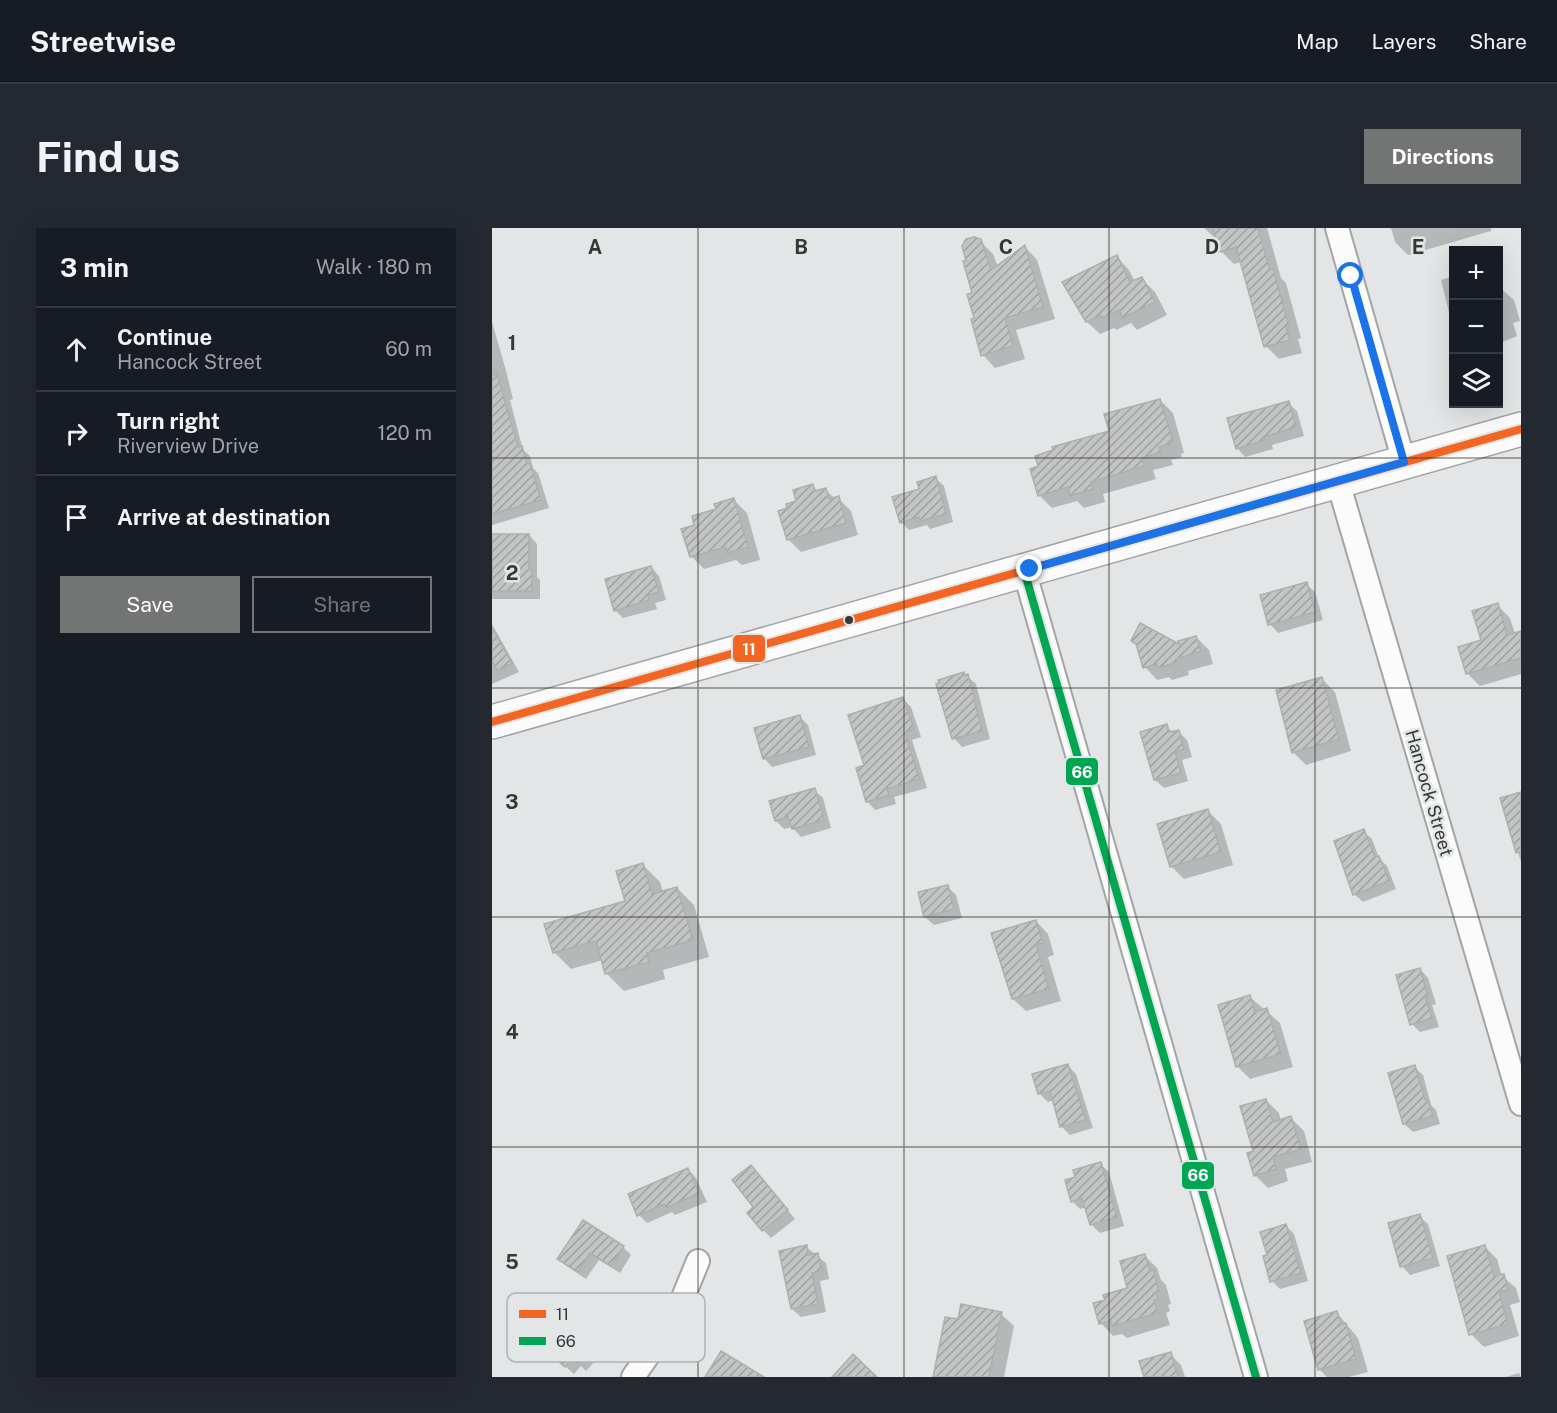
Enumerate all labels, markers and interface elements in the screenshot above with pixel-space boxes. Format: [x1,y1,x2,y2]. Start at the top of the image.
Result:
text: Streetwise [30,25,176,58]
text: Map [1296,29,1339,54]
text: Layers [1372,29,1436,54]
text: Share [1469,29,1527,54]
button: Directions [1364,129,1521,184]
text: Find us [36,132,180,181]
text: A [588,235,602,259]
text: B [794,235,808,259]
text: C [999,235,1013,259]
text: D [1205,235,1219,259]
text: E [1412,235,1424,259]
map controls [1449,246,1503,408]
button: + [1449,246,1503,300]
text: 3 min [60,252,129,283]
text: Walk · 180 m [316,255,432,279]
route start [1337,262,1363,288]
button: − [1449,300,1503,354]
text: Continue [117,324,212,350]
text: 1 [508,331,516,355]
icon: ahead [60,333,93,366]
text: 60 m [385,337,432,361]
text: Hancock Street [117,350,262,374]
button: layers [1449,354,1503,408]
text: Turn right [117,408,220,434]
icon: right [60,417,93,450]
text: 120 m [378,421,432,445]
text: Riverview Drive [117,434,259,458]
icon: arrive [60,501,93,534]
text: Arrive at destination [117,504,330,530]
route end [1016,555,1042,581]
text: 2 [506,561,518,585]
button: Save [60,576,240,633]
button: Share [252,576,432,633]
unlabelled marker [843,614,855,626]
line badge: 11 [732,634,766,663]
text: 11 [742,640,756,659]
street label: Hancock Street [1401,727,1458,859]
line badge: 66 [1065,757,1099,786]
text: 66 [1071,763,1093,782]
text: 3 [505,790,519,814]
text: 4 [505,1020,519,1044]
line badge: 66 [1181,1161,1215,1190]
text: 66 [1187,1166,1209,1185]
text: 5 [505,1250,519,1274]
legend [507,1293,705,1362]
text: 11 [556,1305,569,1324]
text: 66 [556,1332,576,1351]

